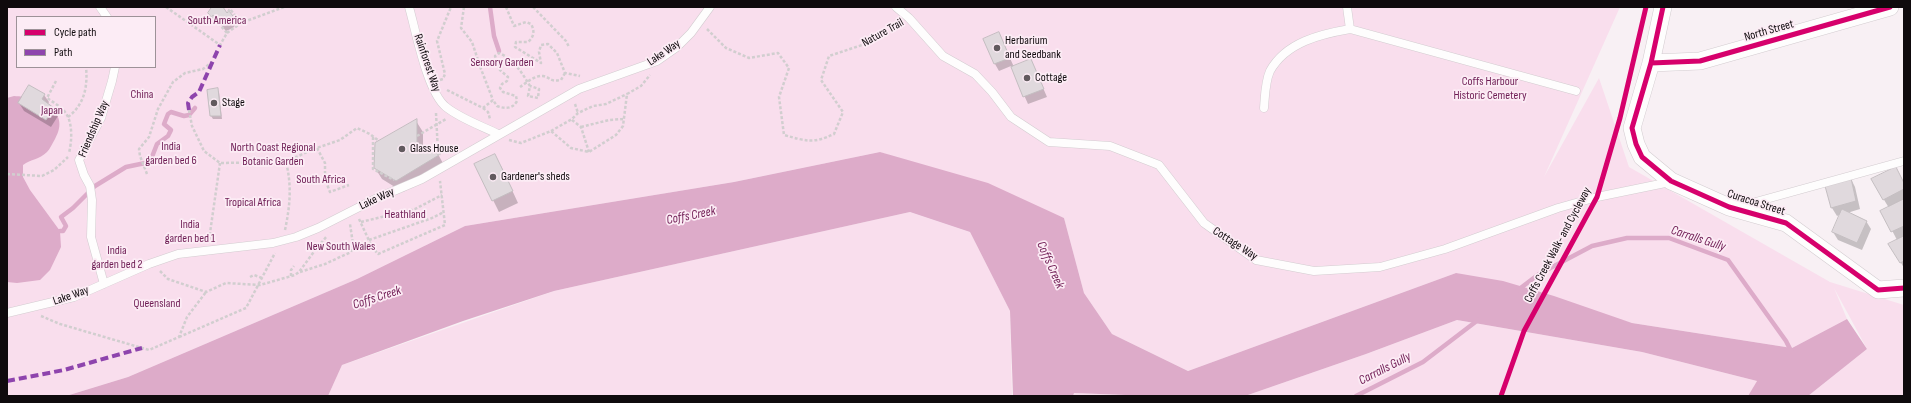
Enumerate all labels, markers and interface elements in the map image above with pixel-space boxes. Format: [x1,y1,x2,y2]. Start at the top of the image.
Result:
park label: South America [188,14,246,28]
legend [16,16,156,68]
street label: Nature Trail [860,16,906,50]
street label: North Street [1743,17,1795,45]
text: Cycle path [54,25,96,40]
street label: Rainforest Way [410,32,444,94]
place label: Herbarium and Seedbank [1005,34,1061,62]
street label: Lake Way [645,37,683,69]
marker: Herbarium and Seedbank [992,43,1002,53]
text: Path [54,45,72,60]
park label: Sensory Garden [470,56,534,70]
place label: Cottage [1035,71,1067,85]
marker: Cottage [1022,73,1032,83]
park label: Coffs Harbour Historic Cemetery [1453,75,1527,103]
park label: China [131,88,153,102]
place label: Stage [222,96,245,110]
street label: Friendship Way [76,98,112,160]
marker: Stage [209,98,219,108]
park label: Japan [41,104,63,118]
park label: India garden bed 6 [145,140,197,168]
park label: North Coast Regional Botanic Garden [231,141,315,169]
place label: Glass House [410,142,458,156]
marker: Glass House [397,144,407,154]
place label: Gardener's sheds [501,170,570,184]
marker: Gardener's sheds [488,172,498,182]
park label: South Africa [296,173,346,187]
street label: Lake Way [357,185,397,213]
street label: Coffs Creek Walk- and Cycleway [1521,185,1595,305]
street label: Curacoa Street [1725,187,1787,219]
park label: Tropical Africa [225,196,281,210]
water label: Coffs Creek [665,204,717,228]
park label: Heathland [384,208,426,222]
park label: India garden bed 1 [165,218,215,246]
water label: Carralls Gully [1669,223,1727,255]
street label: Cottage Way [1210,224,1260,264]
water label: Coffs Creek [1033,239,1067,291]
park label: New South Wales [307,240,375,254]
park label: India garden bed 2 [91,244,143,272]
street label: Lake Way [51,283,91,309]
water label: Coffs Creek [351,283,403,313]
park label: Queensland [133,297,181,311]
water label: Carralls Gully [1356,349,1414,389]

